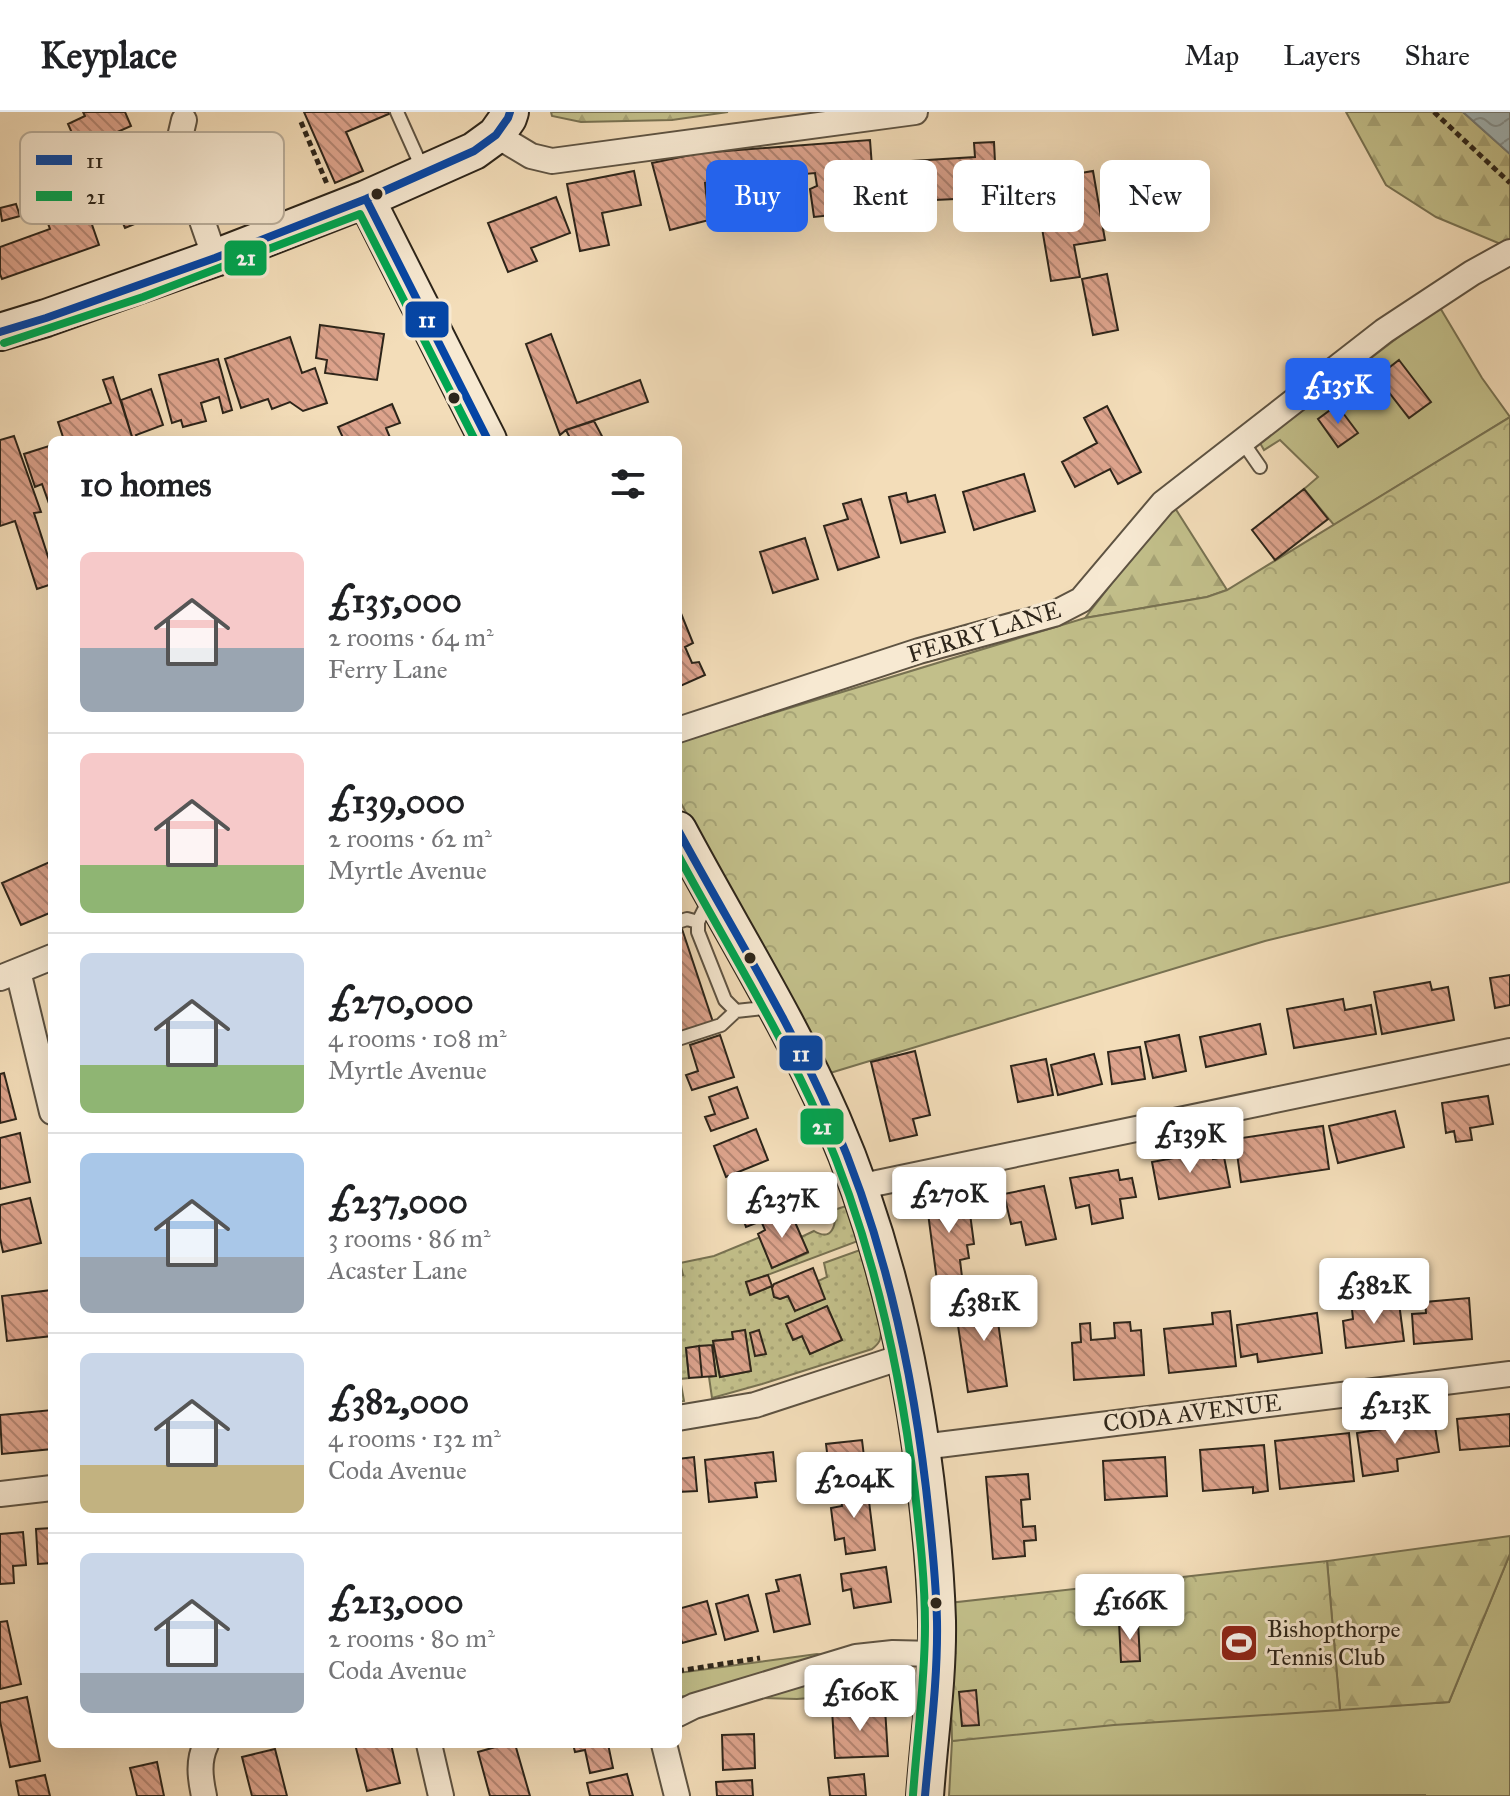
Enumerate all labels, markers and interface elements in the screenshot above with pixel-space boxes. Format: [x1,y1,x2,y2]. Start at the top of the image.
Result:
text: Keyplace [40,32,177,78]
text: Map [1184,38,1239,73]
text: Layers [1283,38,1361,73]
text: Share [1405,38,1470,73]
legend [20,132,284,224]
text: 11 [86,147,103,174]
chip: Buy [706,160,808,232]
chip: Rent [824,160,937,232]
chip: Filters [953,160,1084,232]
chip: New [1100,160,1210,232]
text: 21 [86,183,106,210]
unlabelled marker [369,186,385,202]
line badge: 21 [223,239,268,277]
text: 21 [236,244,256,271]
line badge: 11 [404,300,450,339]
text: 11 [418,306,436,333]
pin: £135K [1282,358,1394,426]
text: £135K [1303,368,1373,400]
unlabelled marker [446,390,462,406]
icon: filters [606,462,650,506]
text: 10 homes [80,464,211,505]
text: £135,000 [328,580,462,621]
icon: home [144,584,240,680]
street label: FERRY LANE [904,594,1064,670]
text: 2 rooms · 64 m² [328,621,494,653]
text: Ferry Lane [328,653,448,685]
text: £139,000 [328,781,465,822]
icon: home [144,785,240,881]
text: 2 rooms · 62 m² [328,822,492,854]
text: Myrtle Avenue [328,854,487,886]
unlabelled marker [742,950,758,966]
text: £270,000 [328,981,474,1022]
icon: home [144,985,240,1081]
text: 4 rooms · 108 m² [328,1022,507,1054]
line badge: 11 [778,1034,824,1072]
text: 11 [792,1040,810,1067]
text: Myrtle Avenue [328,1054,487,1086]
line badge: 21 [799,1107,845,1146]
pin: £139K [1134,1107,1246,1175]
text: 21 [812,1113,832,1140]
text: £139K [1154,1117,1226,1149]
pin: £270K [893,1167,1005,1235]
pin: £237K [726,1172,838,1240]
text: £270K [910,1177,988,1209]
text: £237,000 [328,1181,468,1222]
text: £237K [745,1182,819,1214]
icon: home [144,1185,240,1281]
text: 3 rooms · 86 m² [328,1222,491,1254]
text: Acaster Lane [328,1254,467,1286]
pin: £382K [1318,1258,1430,1326]
text: £382K [1337,1268,1411,1300]
pin: £381K [928,1275,1040,1343]
text: £381K [948,1285,1020,1317]
pin: £213K [1339,1378,1451,1446]
text: £382,000 [328,1381,469,1422]
icon: home [144,1385,240,1481]
street label: CODA AVENUE [1101,1387,1283,1439]
text: £213K [1360,1388,1430,1420]
text: 4 rooms · 132 m² [328,1422,501,1454]
pin: £204K [798,1452,910,1520]
text: Coda Avenue [328,1454,467,1486]
text: £204K [815,1462,893,1494]
pin: £166K [1074,1574,1186,1642]
text: £213,000 [328,1581,464,1622]
text: £166K [1093,1584,1167,1616]
icon: home [144,1585,240,1681]
unlabelled marker [928,1595,944,1611]
place label: Bishopthorpe Tennis Club [1267,1614,1401,1672]
text: 2 rooms · 80 m² [328,1622,495,1654]
sports icon: Bishopthorpe Tennis Club [1218,1622,1260,1664]
text: Coda Avenue [328,1654,467,1686]
pin: £160K [804,1665,916,1733]
text: £160K [822,1675,898,1707]

